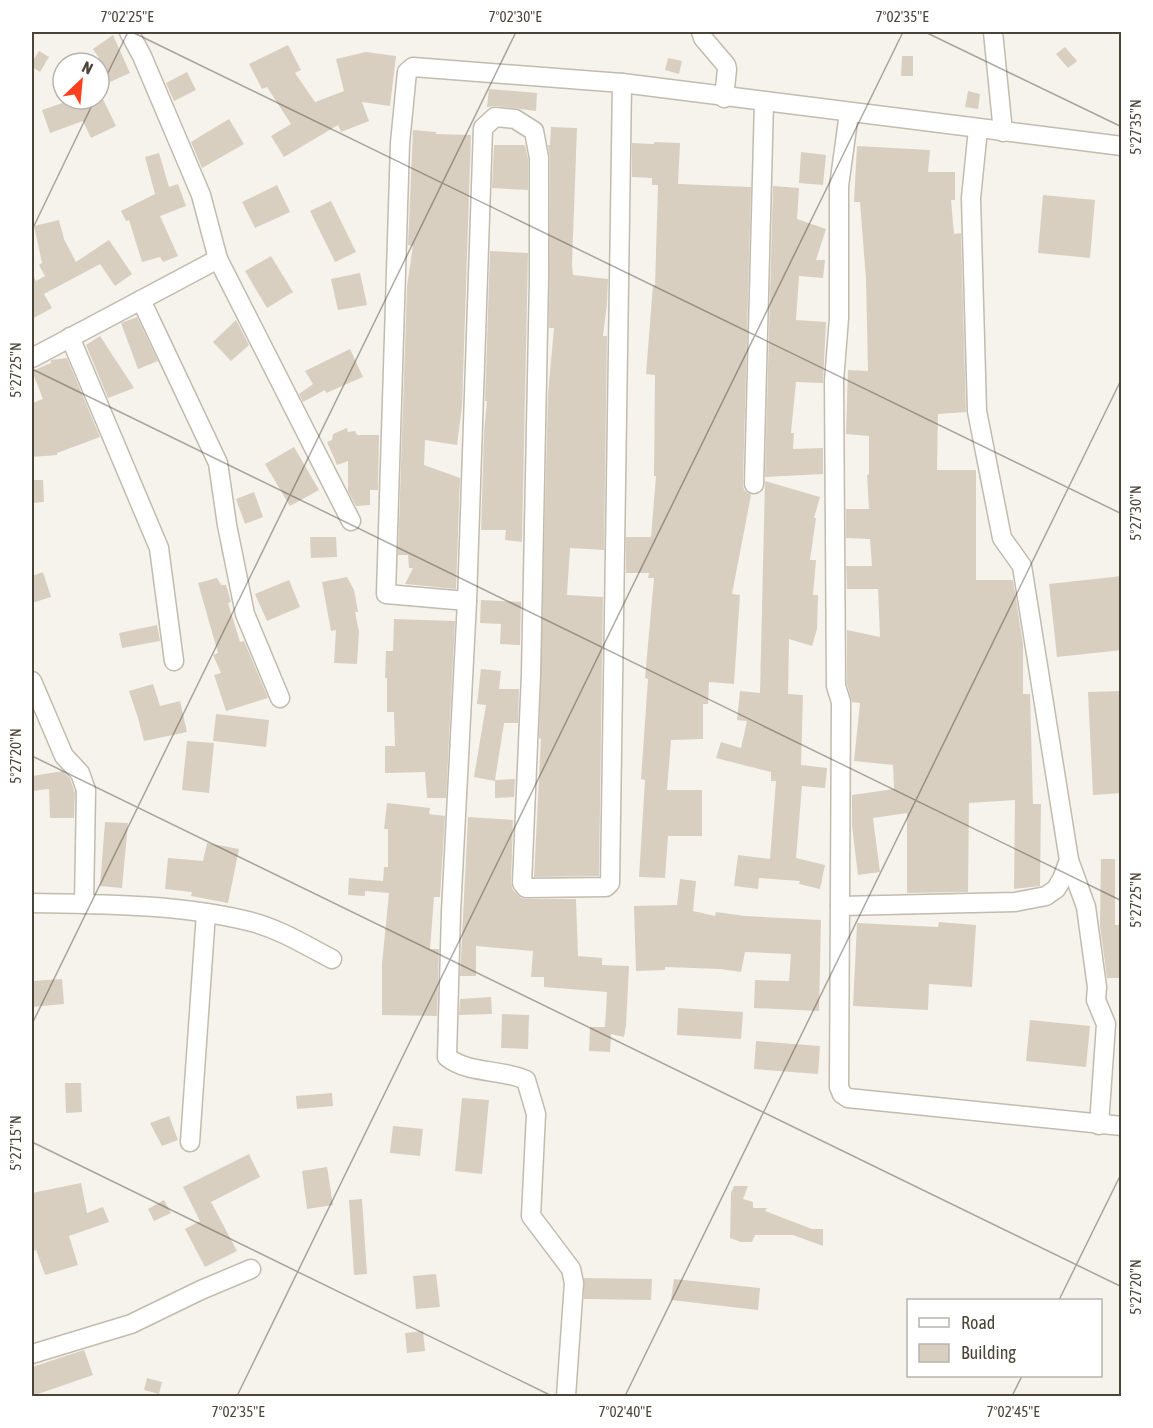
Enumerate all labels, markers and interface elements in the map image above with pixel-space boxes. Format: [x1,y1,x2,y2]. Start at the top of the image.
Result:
text: 7°02'25"E [100,8,154,25]
text: 7°02'30"E [488,8,542,25]
text: 7°02'35"E [875,8,929,25]
north arrow [51,51,111,111]
text: N [79,57,96,78]
text: 5°27'35"N [1127,99,1144,155]
text: 5°27'25"N [7,342,24,398]
text: 5°27'30"N [1127,485,1144,541]
text: 5°27'20"N [7,728,24,784]
text: 5°27'25"N [1127,872,1144,928]
text: 5°27'15"N [7,1115,24,1171]
text: 5°27'20"N [1127,1259,1144,1315]
legend [907,1299,1102,1377]
text: Road [961,1312,995,1333]
text: Building [961,1342,1016,1363]
text: 7°02'35"E [211,1403,265,1420]
text: 7°02'40"E [598,1403,652,1420]
text: 7°02'45"E [986,1403,1040,1420]

